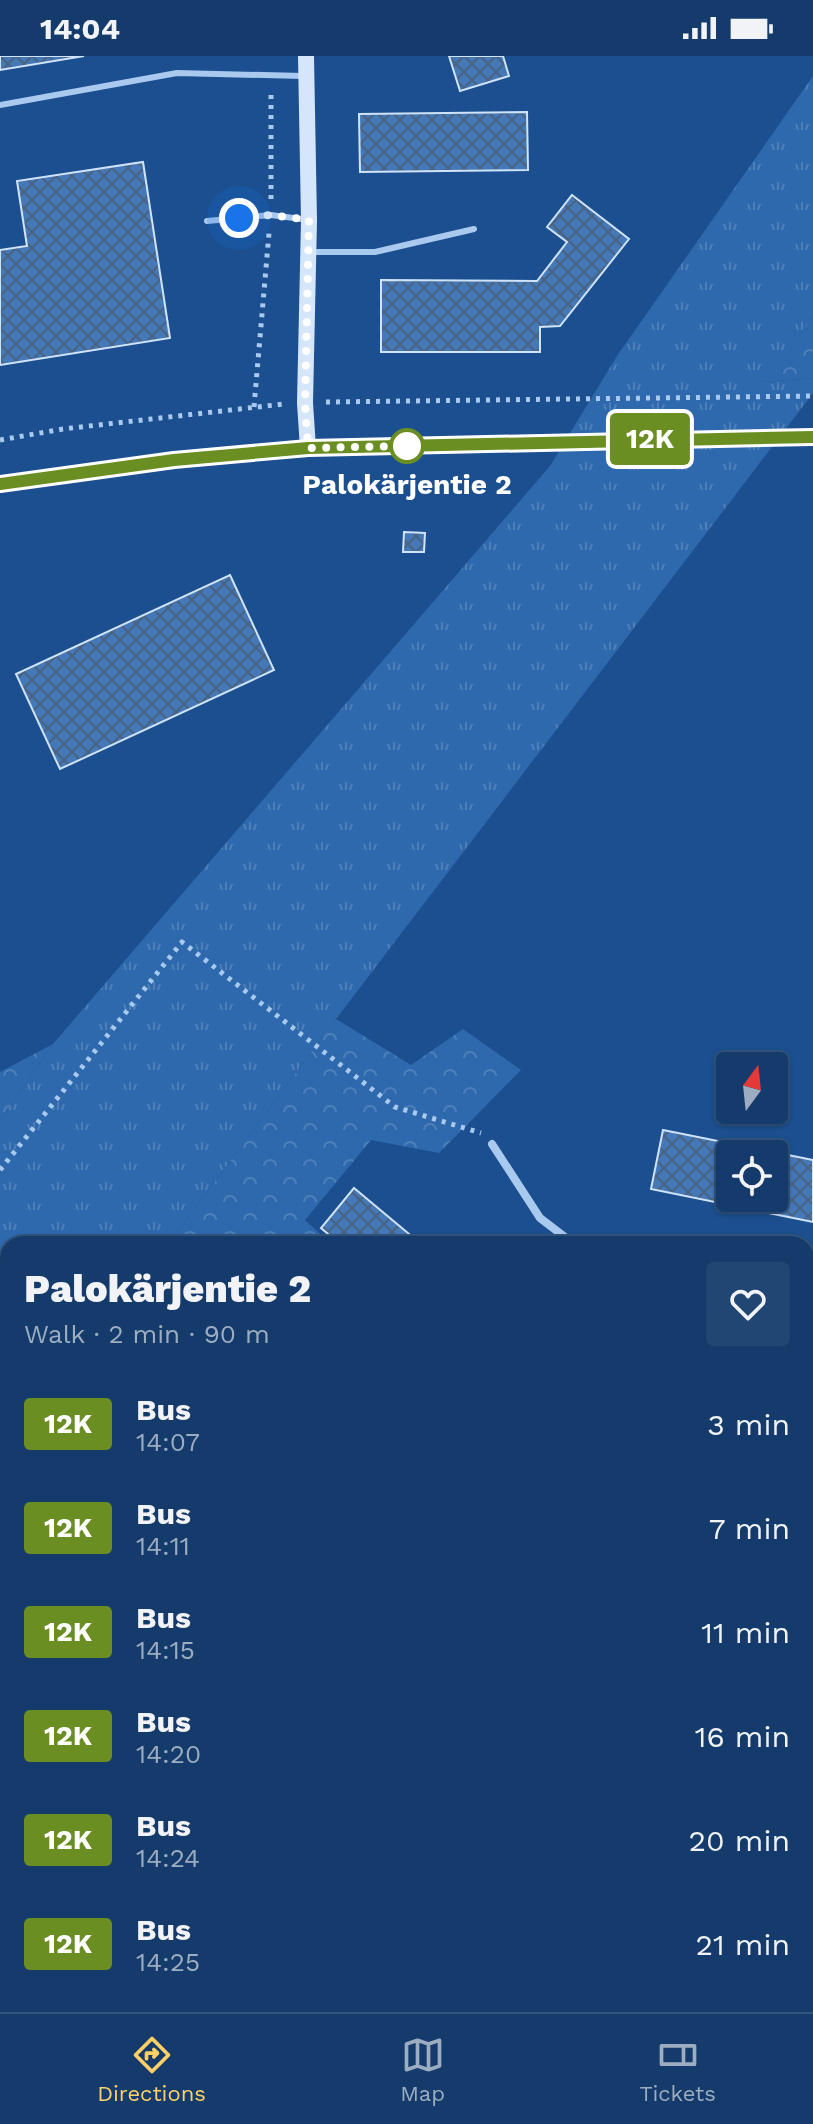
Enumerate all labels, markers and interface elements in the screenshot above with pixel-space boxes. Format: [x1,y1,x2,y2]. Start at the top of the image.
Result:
text: 14:04 [40,11,120,46]
your location [219,198,259,238]
line badge: 12K [604,413,696,465]
text: 12K [626,422,674,455]
marker: Palokärjentie 2 [390,429,424,463]
place label: Palokärjentie 2 [302,468,512,501]
north arrow [716,1052,788,1124]
map controls [716,1052,788,1212]
button: locate [716,1140,788,1212]
button: heart [706,1262,790,1346]
text: Palokärjentie 2 [24,1267,311,1311]
text: Walk · 2 min · 90 m [24,1319,270,1349]
text: Bus [136,1392,191,1427]
text: 12K [44,1407,92,1440]
text: 3 min [707,1407,790,1442]
text: 14:07 [136,1427,200,1457]
text: Bus [136,1496,191,1531]
text: 12K [44,1511,92,1544]
text: 7 min [709,1511,790,1546]
text: 14:11 [136,1531,190,1561]
text: Bus [136,1600,191,1635]
text: 12K [44,1615,92,1648]
text: 11 min [701,1615,790,1650]
text: 14:15 [136,1635,195,1665]
text: Bus [136,1704,191,1739]
text: 12K [44,1719,92,1752]
text: 16 min [695,1719,790,1754]
text: 14:20 [136,1739,201,1769]
text: Bus [136,1808,191,1843]
text: 12K [44,1823,92,1856]
text: 20 min [688,1823,790,1858]
text: 14:24 [136,1843,200,1873]
text: Bus [136,1912,191,1947]
text: 12K [44,1927,92,1960]
text: 21 min [695,1927,790,1962]
text: 14:25 [136,1947,200,1977]
tab: Directions [97,2033,206,2106]
tab: Map [400,2033,445,2106]
tab: Tickets [639,2033,716,2106]

